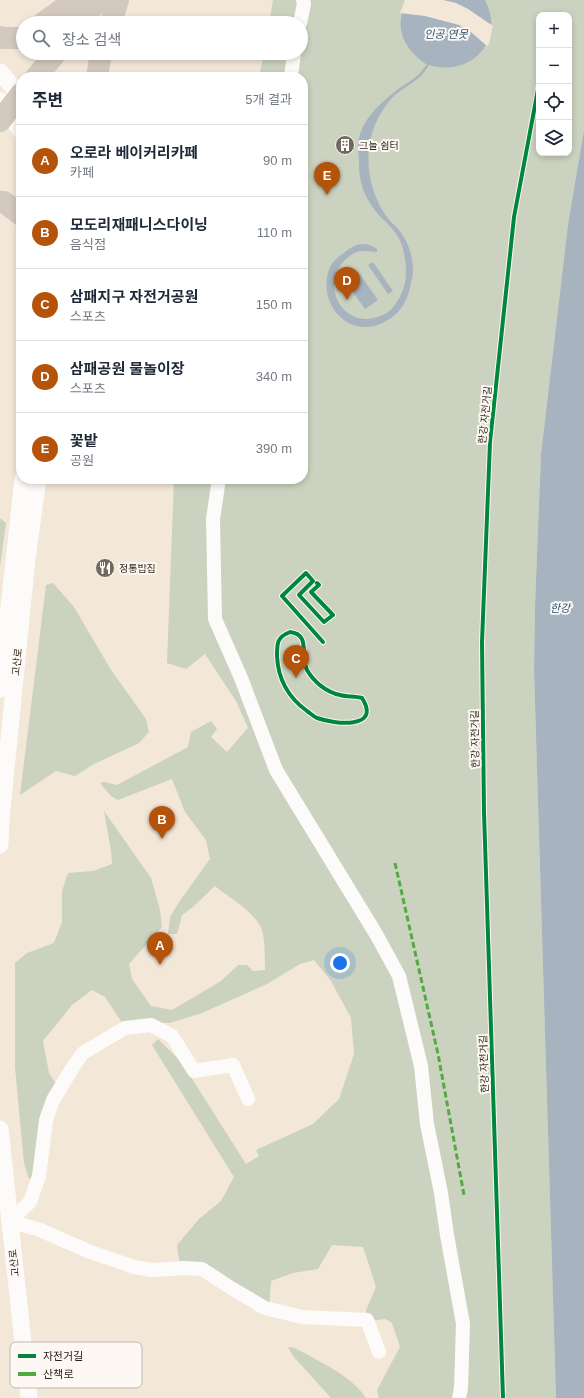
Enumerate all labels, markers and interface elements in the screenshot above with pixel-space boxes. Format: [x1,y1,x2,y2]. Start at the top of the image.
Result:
map controls [536,12,572,156]
button: + [536,12,572,48]
search box [16,16,308,60]
icon: search [30,27,52,49]
water label: 인공 연못 [424,28,469,40]
text: 장소 검색 [62,31,121,48]
button: − [536,48,572,84]
button: locate [536,84,572,120]
text: 주변 [32,91,63,110]
text: 5개 결과 [245,92,292,107]
button: layers [536,120,572,156]
building icon: 그늘 쉼터 [334,134,356,156]
place label: 그늘 쉼터 [359,140,399,151]
text: 오로라 베이커리카페 [70,144,198,161]
text: A [40,153,50,168]
text: 90 m [263,153,292,168]
pin: E [314,162,340,195]
text: 카페 [70,165,94,180]
text: 모도리재패니스다이닝 [70,216,208,233]
text: B [40,225,50,240]
text: 110 m [257,225,292,240]
text: 음식점 [70,237,106,252]
pin: D [334,267,360,300]
text: 삼패지구 자전거공원 [70,288,198,305]
text: C [40,297,50,312]
text: 150 m [256,297,292,312]
text: 스포츠 [70,309,106,324]
text: 삼패공원 물놀이장 [70,360,185,377]
text: D [40,369,50,384]
text: 340 m [256,369,292,384]
text: 스포츠 [70,381,106,396]
street label: 한강 자전거길 [476,386,494,444]
text: 꽃밭 [70,432,98,449]
text: E [41,441,49,456]
text: 390 m [256,441,292,456]
text: 공원 [70,453,94,468]
restaurant icon: 정통밥집 [94,557,116,579]
place label: 정통밥집 [119,563,156,574]
water label: 한강 [550,602,572,614]
pin: C [283,645,309,678]
street label: 고산로 [10,648,24,676]
street label: 한강 자전거길 [469,710,481,768]
pin: B [149,806,175,839]
pin: A [147,932,173,965]
your location [330,953,350,973]
street label: 한강 자전거길 [477,1035,491,1093]
street label: 고산로 [7,1249,21,1277]
legend [10,1342,142,1388]
text: 자전거길 [43,1350,83,1362]
text: 산책로 [43,1368,73,1380]

